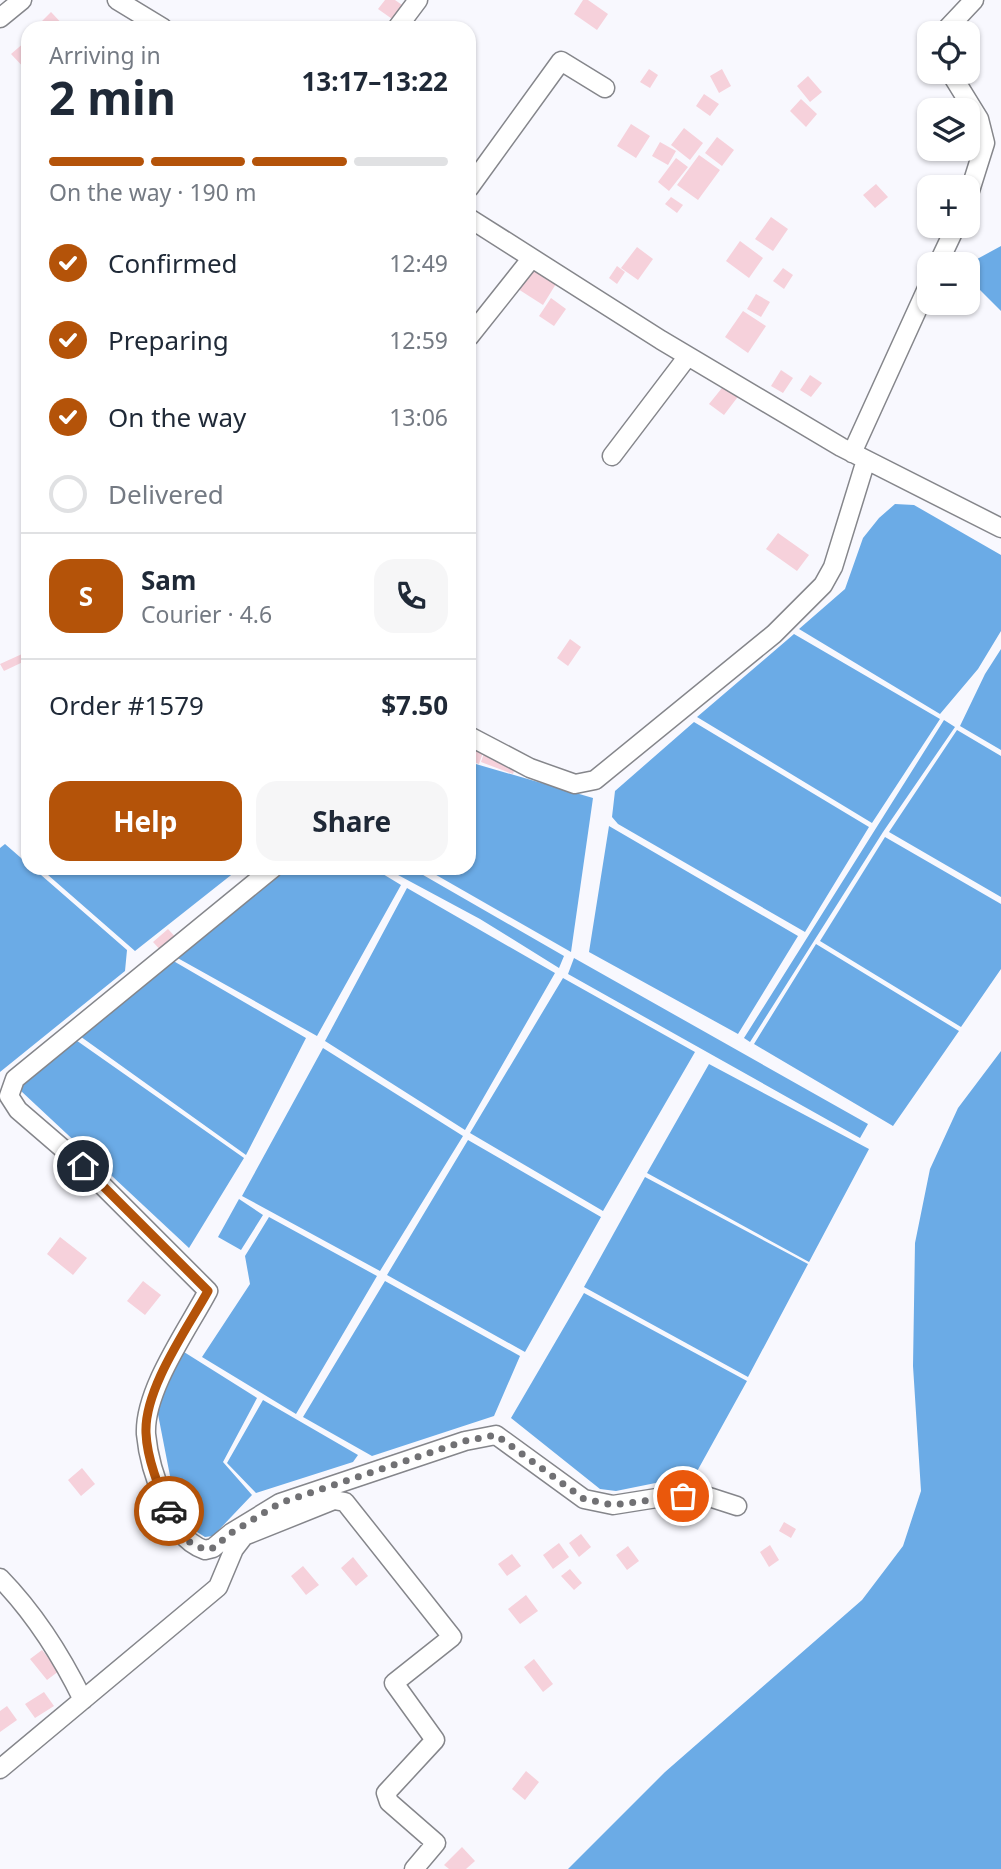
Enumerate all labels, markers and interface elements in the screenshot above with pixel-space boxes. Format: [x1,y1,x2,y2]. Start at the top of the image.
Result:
map controls [917,21,980,315]
button: locate [917,21,980,84]
text: Arriving in [49,39,161,71]
text: 13:17–13:22 [301,63,448,99]
text: 2 min [49,66,176,128]
button: layers [917,98,980,161]
button: + [917,175,980,238]
text: On the way · 190 m [49,176,256,208]
icon: check [49,244,87,282]
text: Confirmed [108,245,238,281]
text: 12:49 [389,247,448,279]
button: − [917,252,980,315]
icon: check [49,321,87,359]
text: Preparing [108,322,229,358]
text: 12:59 [389,324,448,356]
icon: check [49,398,87,436]
text: On the way [108,399,246,435]
text: 13:06 [389,401,448,433]
text: Delivered [108,476,224,512]
button: phone [374,559,448,633]
text: Sam [141,562,196,598]
text: S [79,578,93,614]
text: Courier · 4.6 [141,598,272,630]
text: Order #1579 [49,687,204,723]
text: $7.50 [381,687,448,723]
button: Help [49,781,242,861]
button: Share [256,781,448,861]
pin [53,1136,113,1196]
icon: home [64,1147,102,1185]
pin [653,1466,713,1526]
courier [134,1476,204,1546]
icon: bag [664,1477,702,1515]
icon: car [150,1492,188,1530]

